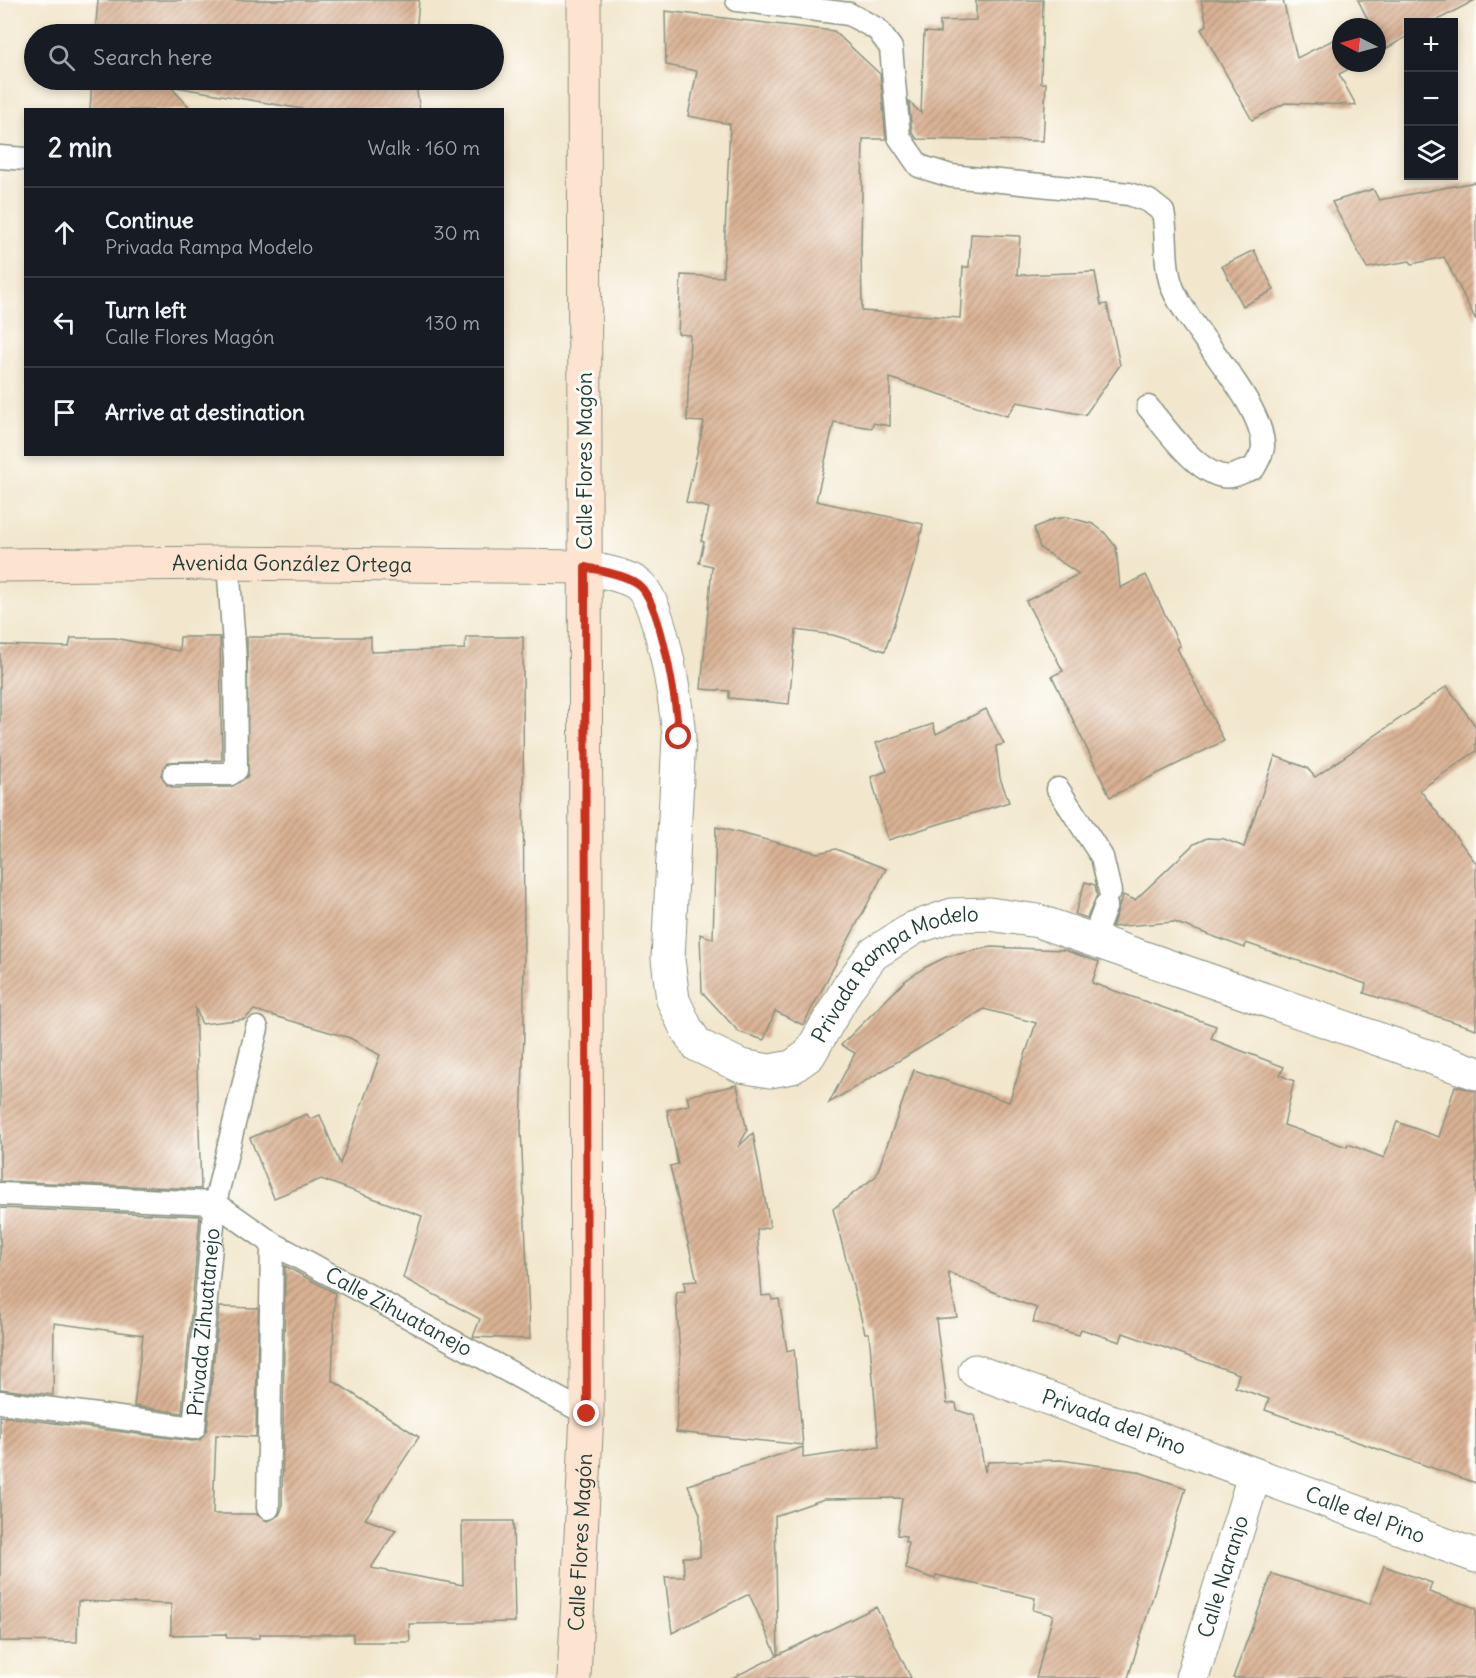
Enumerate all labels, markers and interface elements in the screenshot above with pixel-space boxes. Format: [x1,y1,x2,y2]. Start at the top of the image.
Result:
north arrow [1332,18,1386,72]
map controls [1404,18,1458,180]
button: + [1404,18,1458,72]
search box [24,24,504,90]
icon: search [45,41,78,74]
text: Search here [93,43,212,71]
button: − [1404,72,1458,126]
button: layers [1404,126,1458,180]
text: 2 min [48,131,112,164]
text: Walk · 160 m [367,135,480,160]
text: Continue [105,206,194,234]
icon: ahead [48,216,81,249]
text: 30 m [433,220,480,245]
text: Privada Rampa Modelo [105,234,313,259]
text: Turn left [105,296,186,324]
icon: left [48,306,81,339]
text: 130 m [425,310,480,335]
text: Calle Flores Magón [105,324,275,349]
street label: Calle Flores Magón [571,372,598,550]
icon: arrive [48,396,81,429]
text: Arrive at destination [105,398,305,426]
street label: Avenida González Ortega [172,549,412,578]
route start [665,723,691,749]
street label: Privada Rampa Modelo [805,900,979,1047]
street label: Privada Zihuatanejo [181,1227,226,1418]
street label: Calle Zihuatanejo [321,1261,477,1362]
street label: Privada del Pino [1038,1383,1190,1461]
route end [573,1400,599,1426]
street label: Calle Flores Magón [562,1452,598,1632]
street label: Calle del Pino [1302,1480,1429,1549]
street label: Calle Naranjo [1191,1512,1254,1641]

